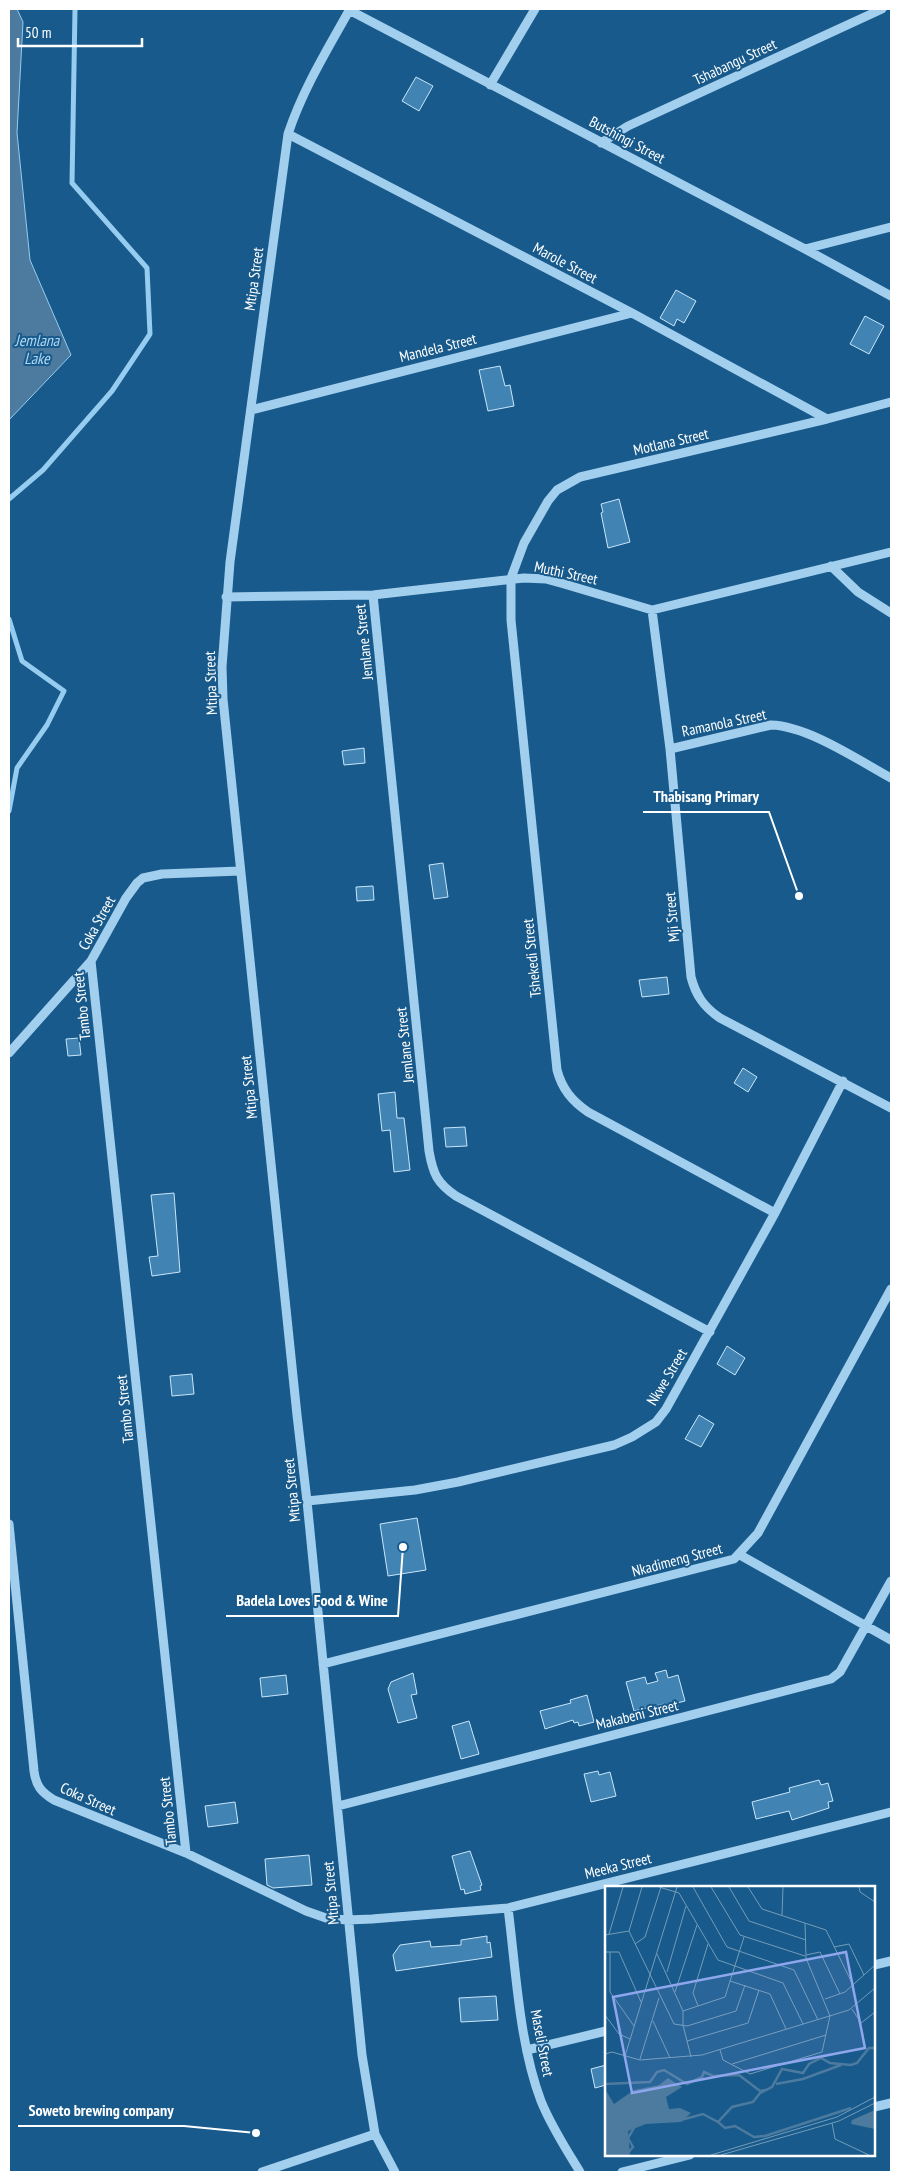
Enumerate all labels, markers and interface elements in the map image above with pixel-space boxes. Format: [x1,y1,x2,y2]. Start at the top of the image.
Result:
scale bar [18,15,141,47]
text: 50 m [25,23,51,42]
street label: Tshabangu Street [690,34,779,89]
street label: Butshingi Street [586,112,668,167]
street label: Marole Street [530,238,601,287]
street label: Mtipa Street [240,246,267,312]
street label: Mandela Street [397,329,478,366]
water label: Jemlana Lake [14,330,61,368]
street label: Motlana Street [631,424,710,459]
street label: Muthi Street [533,557,600,588]
street label: Jemlane Street [350,603,377,682]
street label: Mtipa Street [200,651,221,715]
street label: Ramanola Street [680,704,768,741]
callout: Thabisang Primary [643,781,769,812]
text: Thabisang Primary [653,786,759,806]
street label: Mji Street [660,891,683,943]
street label: Coka Street [74,892,119,953]
street label: Tshekedi Street [518,918,545,998]
street label: Tambo Street [68,971,95,1041]
street label: Jemlane Street [391,1006,418,1085]
street label: Mtipa Street [236,1054,261,1120]
street label: Nkwe Street [642,1345,691,1409]
street label: Tambo Street [111,1374,138,1444]
street label: Mtipa Street [279,1457,304,1523]
street label: Nkadimeng Street [630,1538,724,1581]
callout: Badela Loves Food & Wine [226,1585,398,1616]
text: Badela Loves Food & Wine [236,1590,388,1610]
street label: Makabeni Street [594,1695,680,1734]
street label: Tambo Street [154,1776,181,1846]
street label: Coka Street [57,1778,119,1819]
street label: Meeka Street [583,1848,653,1883]
street label: Mtipa Street [318,1860,343,1926]
inset map [605,1886,875,2156]
street label: Maseli Street [527,2008,558,2078]
callout: Soweto brewing company [18,2095,184,2126]
text: Soweto brewing company [28,2100,174,2120]

